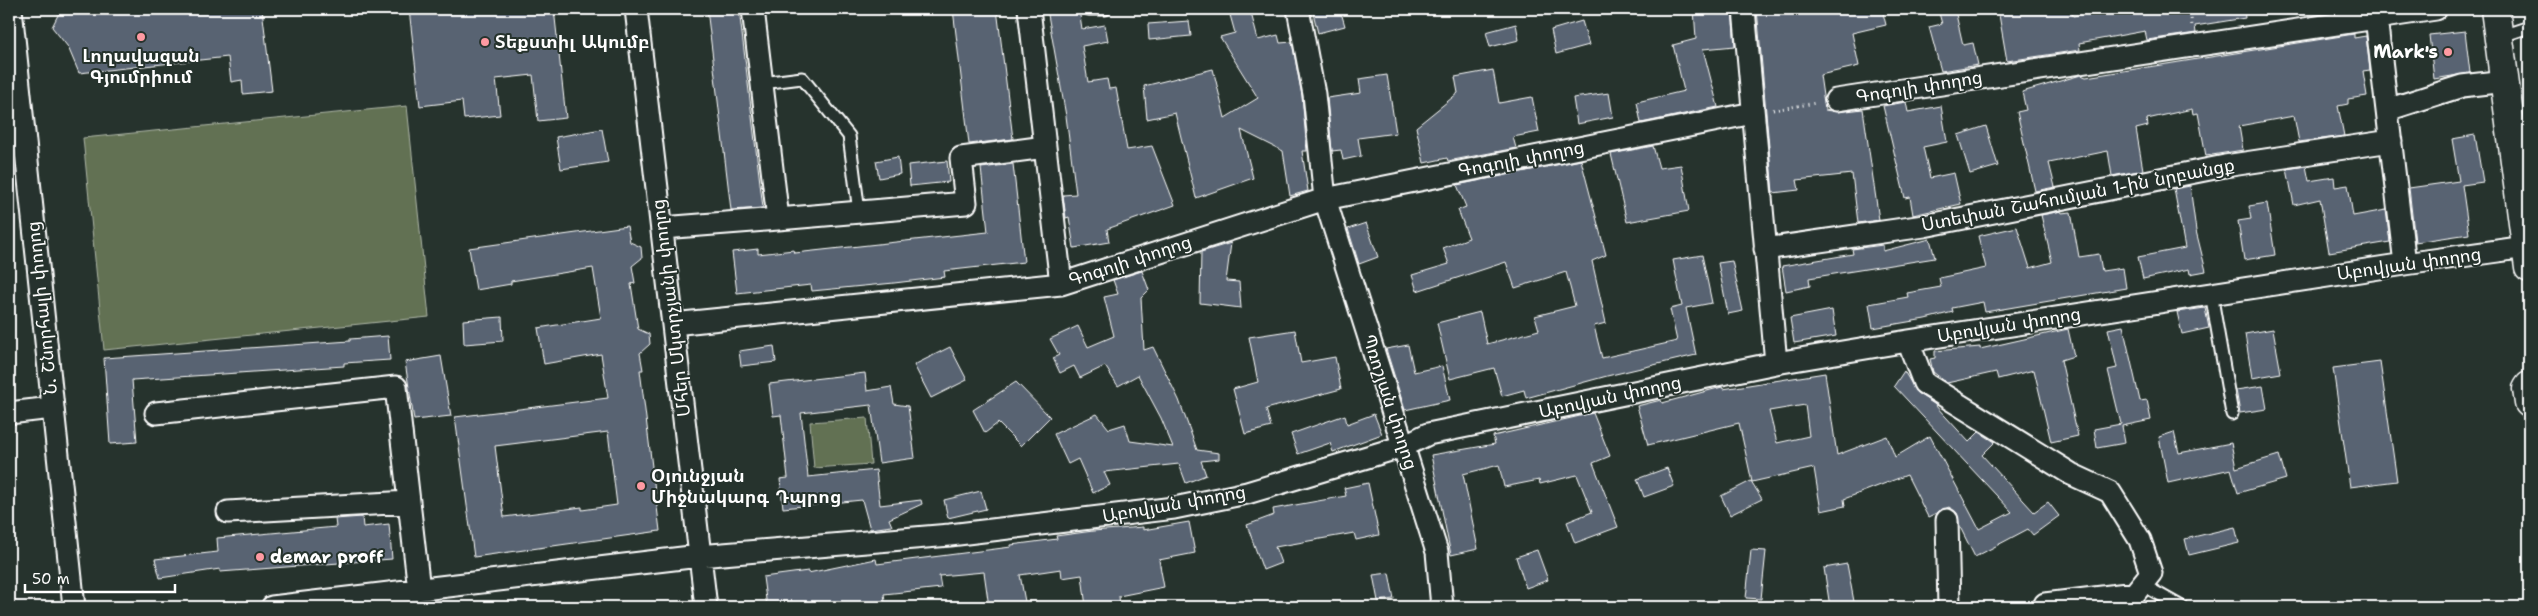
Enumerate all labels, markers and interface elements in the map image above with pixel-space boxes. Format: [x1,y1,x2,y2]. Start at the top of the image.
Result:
place label: Տեքստիլ Ակումբ [495,30,649,54]
marker: Լողավազան Գյումրիում [135,31,147,43]
marker: Տեքստիլ Ակումբ [479,36,491,48]
place label: Mark's [2373,40,2438,64]
place label: Լողավազան Գյումրիում [82,44,200,89]
marker: Mark's [2442,46,2454,58]
street label: Գոգոլի փողոց [1854,65,1984,109]
street label: Գոգոլի փողոց [1456,135,1586,183]
street label: Ստեփան Շահումյան 1-ին նրբանցք [1919,153,2237,237]
street label: Մհեր Մկտրչյանի փողոց [646,198,696,418]
street label: Ն. Շնորհալի փողոց [21,220,63,396]
street label: Գոգոլի փողոց [1065,230,1195,292]
street label: Աբովյան փողոց [2335,242,2483,286]
street label: Աբովյան փողոց [1935,302,2083,348]
street label: Պռոշյան փողոց [1357,331,1423,473]
street label: Աբովյան փողոց [1536,370,1684,424]
place label: Օյունջյան Միջնակարգ Դպրոց [651,464,841,509]
marker: Օյունջյան Միջնակարգ Դպրոց [635,480,647,492]
street label: Աբովյան փողոց [1100,480,1248,528]
place label: demar proff [270,545,384,569]
marker: demar proff [254,551,266,563]
scale bar [25,561,175,593]
text: 50 m [32,569,70,589]

